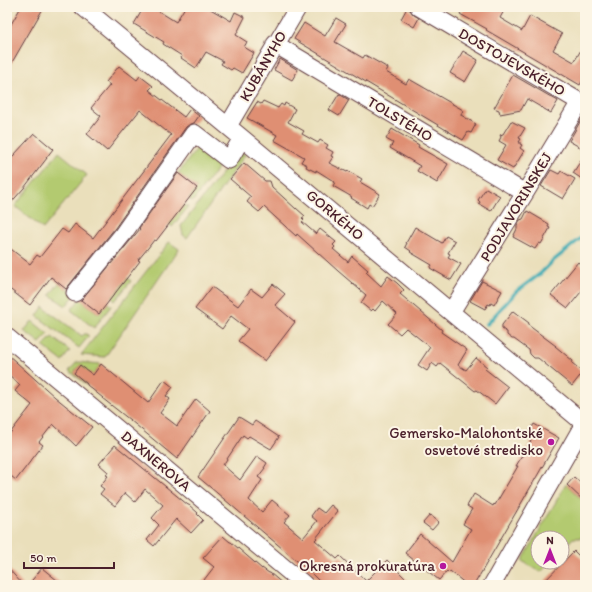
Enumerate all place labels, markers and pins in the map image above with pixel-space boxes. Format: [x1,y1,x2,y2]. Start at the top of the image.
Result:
place label: Gemersko-Malohontské osvetové stredisko [389,424,543,459]
marker: Gemersko-Malohontské osvetové stredisko [546,437,556,447]
place label: Okresná prokuratúra [299,557,435,575]
marker: Okresná prokuratúra [438,561,448,571]

